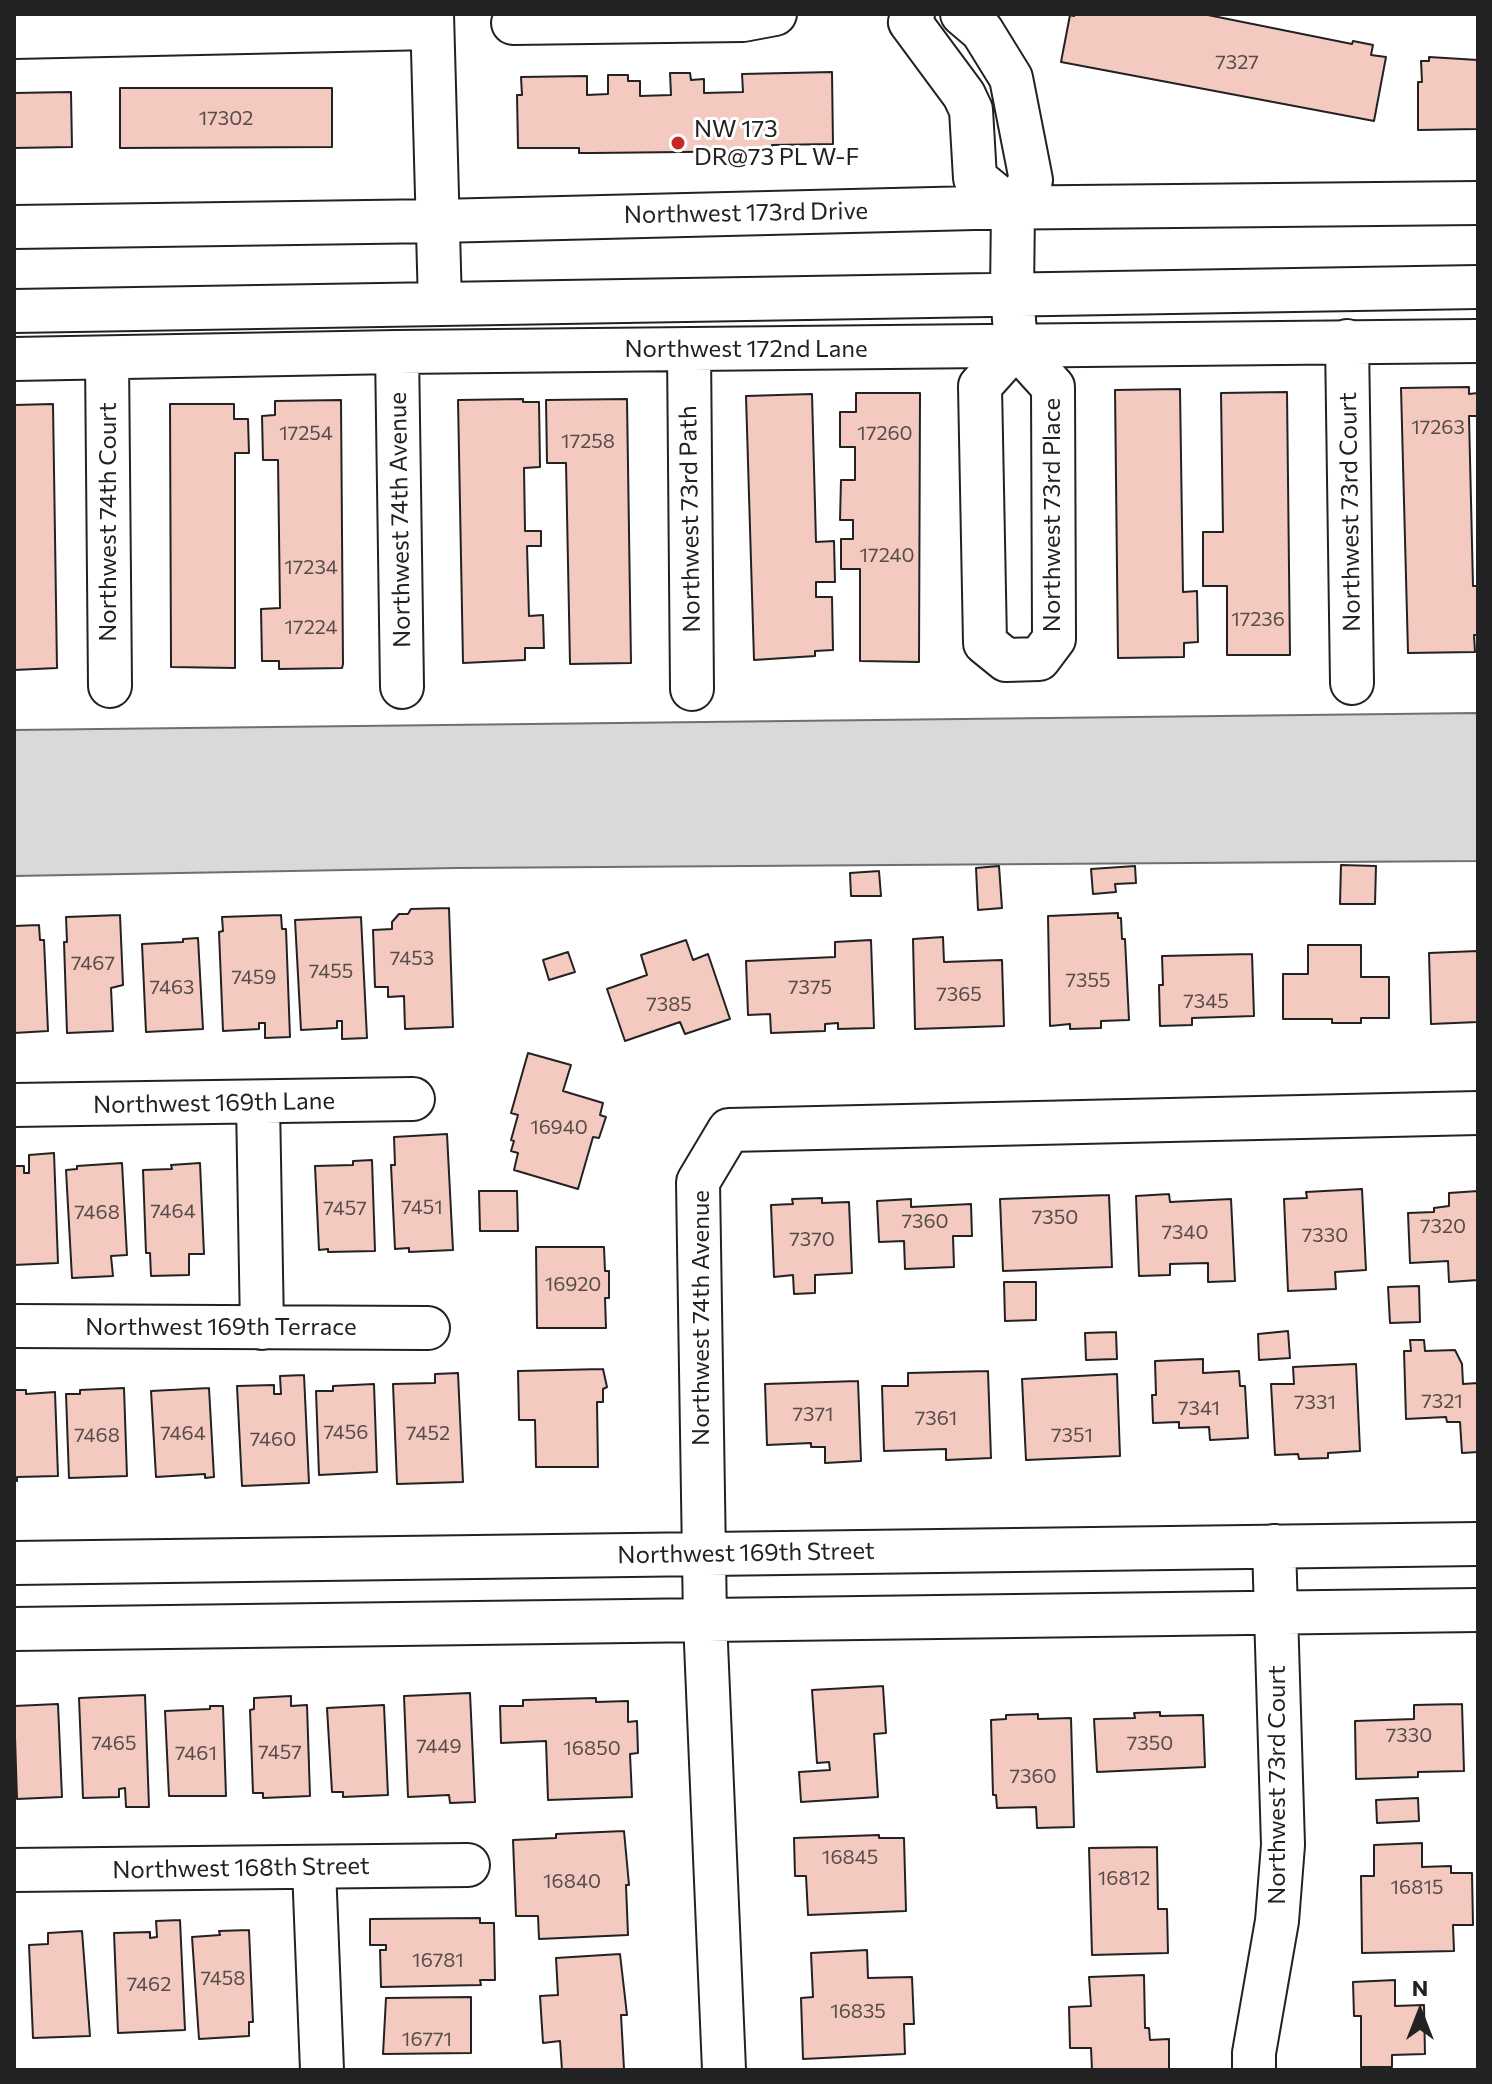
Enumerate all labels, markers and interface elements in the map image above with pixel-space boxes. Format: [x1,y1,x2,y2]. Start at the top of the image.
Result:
house number: 7327 [1215,50,1259,74]
house number: 17302 [199,106,253,130]
place label: NW 173 DR@73 PL W-F [694,115,859,171]
marker: NW 173 DR@73 PL W-F [669,134,687,152]
street label: Northwest 173rd Drive [624,196,868,230]
street label: Northwest 172nd Lane [624,335,868,363]
street label: Northwest 74th Avenue [383,392,417,648]
street label: Northwest 73rd Court [1334,392,1366,632]
street label: Northwest 73rd Place [1038,398,1066,632]
street label: Northwest 74th Court [94,402,122,642]
street label: Northwest 73rd Path [674,405,706,633]
house number: 17263 [1411,415,1465,439]
house number: 17254 [279,421,333,445]
house number: 17260 [857,421,913,445]
house number: 17258 [561,429,615,453]
house number: 17240 [860,543,914,567]
house number: 17234 [284,555,338,579]
house number: 17236 [1231,607,1285,631]
house number: 17224 [285,615,337,639]
house number: 7453 [390,946,434,970]
house number: 7467 [71,951,115,975]
house number: 7455 [309,959,353,983]
house number: 7459 [232,965,276,989]
house number: 7355 [1066,968,1110,992]
house number: 7463 [150,975,194,999]
house number: 7375 [788,975,832,999]
house number: 7365 [936,982,982,1006]
house number: 7345 [1183,989,1229,1013]
house number: 7385 [646,992,692,1016]
street label: Northwest 169th Lane [93,1086,335,1120]
house number: 16940 [530,1115,588,1139]
street label: Northwest 74th Avenue [687,1190,715,1446]
house number: 7451 [401,1195,443,1219]
house number: 7457 [323,1196,367,1220]
house number: 7464 [150,1199,196,1223]
house number: 7468 [74,1200,120,1224]
house number: 7350 [1032,1205,1078,1229]
house number: 7360 [901,1209,949,1233]
house number: 7320 [1420,1214,1466,1238]
house number: 7340 [1161,1220,1209,1244]
house number: 7330 [1302,1223,1348,1247]
house number: 7370 [789,1227,835,1251]
house number: 16920 [545,1272,601,1296]
street label: Northwest 169th Terrace [85,1313,357,1341]
house number: 7321 [1421,1389,1463,1413]
house number: 7331 [1294,1390,1336,1414]
house number: 7341 [1178,1396,1220,1420]
house number: 7371 [793,1402,833,1426]
house number: 7361 [915,1406,957,1430]
house number: 7456 [324,1420,368,1444]
house number: 7464 [160,1421,206,1445]
house number: 7452 [406,1421,450,1445]
house number: 7468 [74,1423,120,1447]
house number: 7351 [1051,1423,1093,1447]
house number: 7460 [250,1427,296,1451]
street label: Northwest 169th Street [617,1536,875,1570]
street label: Northwest 73rd Court [1263,1665,1291,1905]
house number: 7330 [1386,1723,1432,1747]
house number: 7465 [92,1731,136,1755]
house number: 7350 [1127,1731,1173,1755]
house number: 7449 [416,1734,462,1758]
house number: 16850 [563,1736,621,1760]
house number: 7457 [258,1740,302,1764]
house number: 7461 [175,1741,217,1765]
house number: 7360 [1009,1764,1057,1788]
house number: 16845 [822,1845,878,1869]
street label: Northwest 168th Street [112,1851,370,1885]
house number: 16812 [1098,1866,1150,1890]
house number: 16840 [543,1869,601,1893]
house number: 16815 [1391,1875,1443,1899]
house number: 16781 [412,1948,464,1972]
house number: 7458 [201,1966,245,1990]
house number: 7462 [127,1972,171,1996]
north arrow [1380,1972,1460,2052]
text: N [1412,1974,1428,2001]
house number: 16835 [830,1999,886,2023]
house number: 16771 [402,2027,452,2051]

